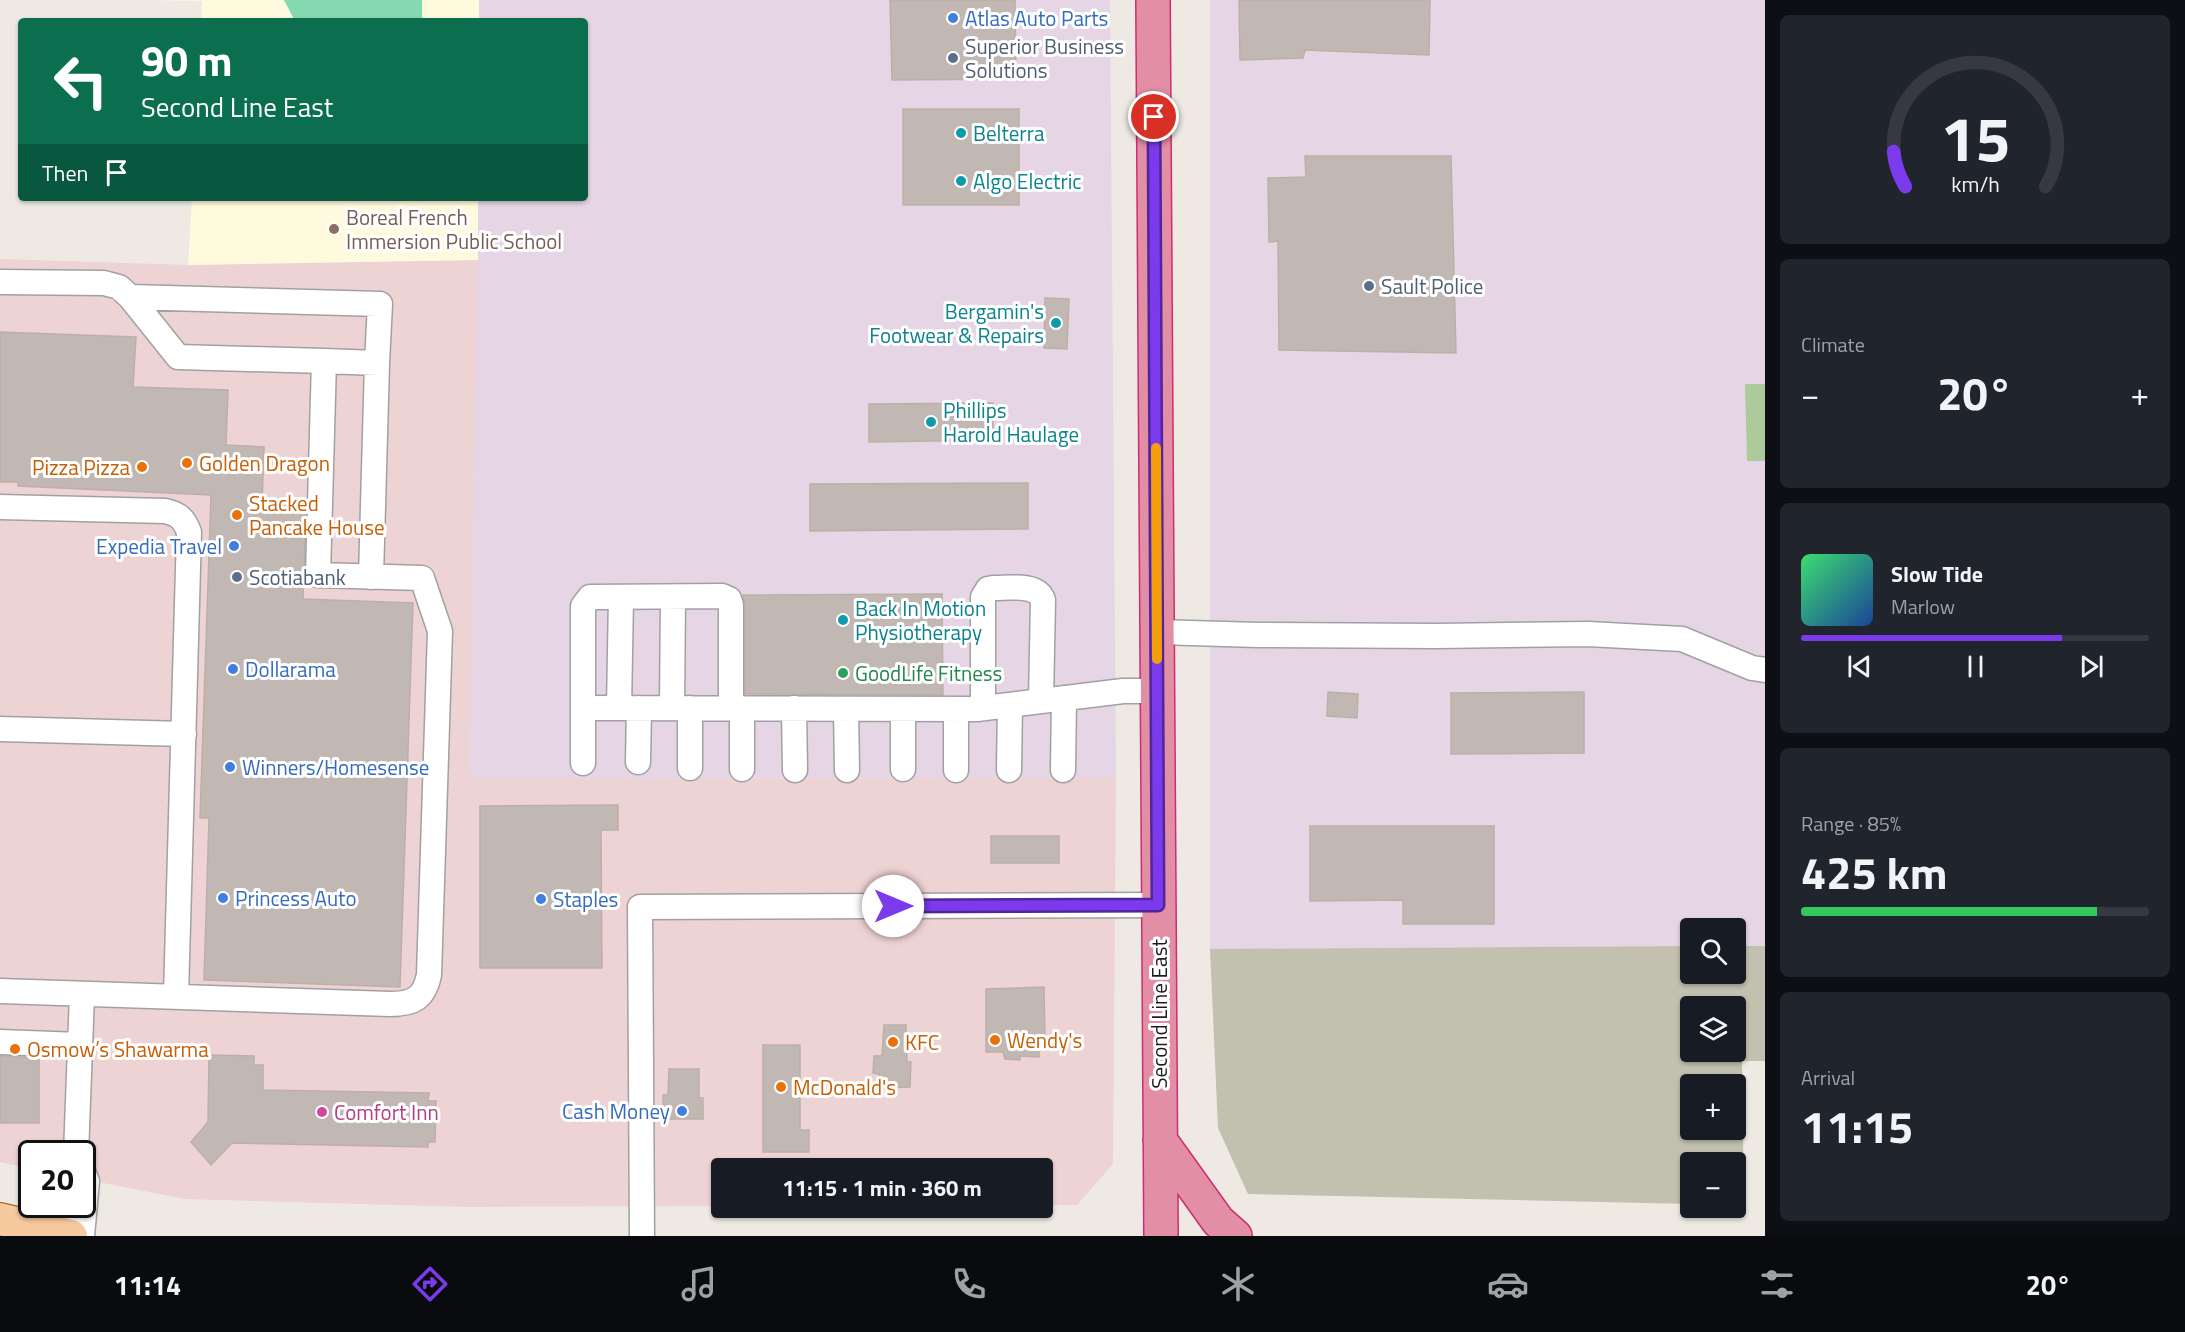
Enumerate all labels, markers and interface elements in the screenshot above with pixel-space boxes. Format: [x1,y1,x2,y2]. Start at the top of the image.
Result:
place label: Atlas Auto Parts [965,2,1108,34]
marker: Atlas Auto Parts [946,11,960,25]
text: 90 m [141,28,233,92]
place label: Superior Business Solutions [965,30,1124,86]
icon: left [42,42,120,120]
marker: Superior Business Solutions [946,51,960,65]
text: Second Line East [141,86,333,127]
text: 15 [1940,90,2010,185]
pin [1128,91,1179,142]
icon: arrive [1137,100,1170,133]
place label: Belterra [973,117,1045,149]
marker: Belterra [954,126,968,140]
text: Then [42,156,88,190]
icon: arrive [100,156,133,189]
place label: Algo Electric [973,165,1082,197]
text: km/h [1951,168,1999,200]
marker: Algo Electric [954,174,968,188]
place label: Boreal French Immersion Public School [346,201,562,257]
marker: Boreal French Immersion Public School [327,222,341,236]
place label: Sault Police [1381,270,1483,302]
marker: Sault Police [1362,279,1376,293]
place label: Bergamin's Footwear & Repairs [869,295,1044,351]
marker: Bergamin's Footwear & Repairs [1049,316,1063,330]
text: Climate [1801,329,1865,360]
text: 20° [1937,359,2013,427]
text: − [1801,369,1819,419]
text: + [2131,369,2149,419]
place label: Phillips Harold Haulage [943,394,1079,450]
marker: Phillips Harold Haulage [924,415,938,429]
place label: Golden Dragon [199,447,330,479]
place label: Pizza Pizza [32,451,130,483]
marker: Golden Dragon [180,456,194,470]
marker: Pizza Pizza [135,460,149,474]
place label: Stacked Pancake House [249,487,385,543]
marker: Stacked Pancake House [230,508,244,522]
place label: Expedia Travel [96,530,222,562]
marker: Expedia Travel [227,539,241,553]
text: Slow Tide [1891,557,1983,591]
place label: Scotiabank [249,561,346,593]
marker: Scotiabank [230,570,244,584]
text: Marlow [1891,591,1955,622]
place label: Back In Motion Physiotherapy [855,592,986,648]
marker: Back In Motion Physiotherapy [836,613,850,627]
icon: previous [1843,650,1876,683]
icon: pause [1959,650,1992,683]
icon: next [2075,650,2108,683]
place label: Dollarama [245,653,336,685]
place label: GoodLife Fitness [855,657,1002,689]
marker: Dollarama [226,662,240,676]
marker: GoodLife Fitness [836,666,850,680]
place label: Winners/Homesense [242,751,429,783]
marker: Winners/Homesense [223,760,237,774]
text: Range · 85% [1801,808,1901,839]
text: 425 km [1801,838,1947,906]
position arrow [861,874,925,938]
place label: Princess Auto [235,882,357,914]
place label: Staples [553,883,618,915]
marker: Princess Auto [216,891,230,905]
marker: Staples [534,892,548,906]
map controls [1680,918,1746,1218]
button: search [1680,918,1746,984]
street label: Second Line East [1143,939,1175,1089]
button: layers [1680,996,1746,1062]
place label: Wendy's [1007,1024,1082,1056]
place label: KFC [905,1026,939,1058]
place label: Osmow’s Shawarma [27,1033,209,1065]
marker: Wendy's [988,1033,1002,1047]
marker: KFC [886,1035,900,1049]
marker: Osmow’s Shawarma [8,1042,22,1056]
text: Arrival [1801,1062,1855,1093]
place label: McDonald's [793,1071,896,1103]
button: + [1680,1074,1746,1140]
marker: McDonald's [774,1080,788,1094]
text: 11:15 [1801,1092,1913,1160]
place label: Cash Money [562,1095,670,1127]
place label: Comfort Inn [334,1096,439,1128]
marker: Cash Money [675,1104,689,1118]
marker: Comfort Inn [315,1105,329,1119]
speed limit sign: 20 [18,1140,96,1218]
button: − [1680,1152,1746,1218]
text: 11:15 · 1 min · 360 m [782,1171,982,1205]
icon: directions [409,1263,451,1305]
icon: music [678,1263,720,1305]
icon: phone [948,1263,990,1305]
icon: climate [1217,1263,1259,1305]
icon: car [1487,1263,1529,1305]
icon: filters [1756,1263,1798,1305]
text: 11:14 [114,1264,181,1305]
text: 20° [2026,1264,2071,1305]

